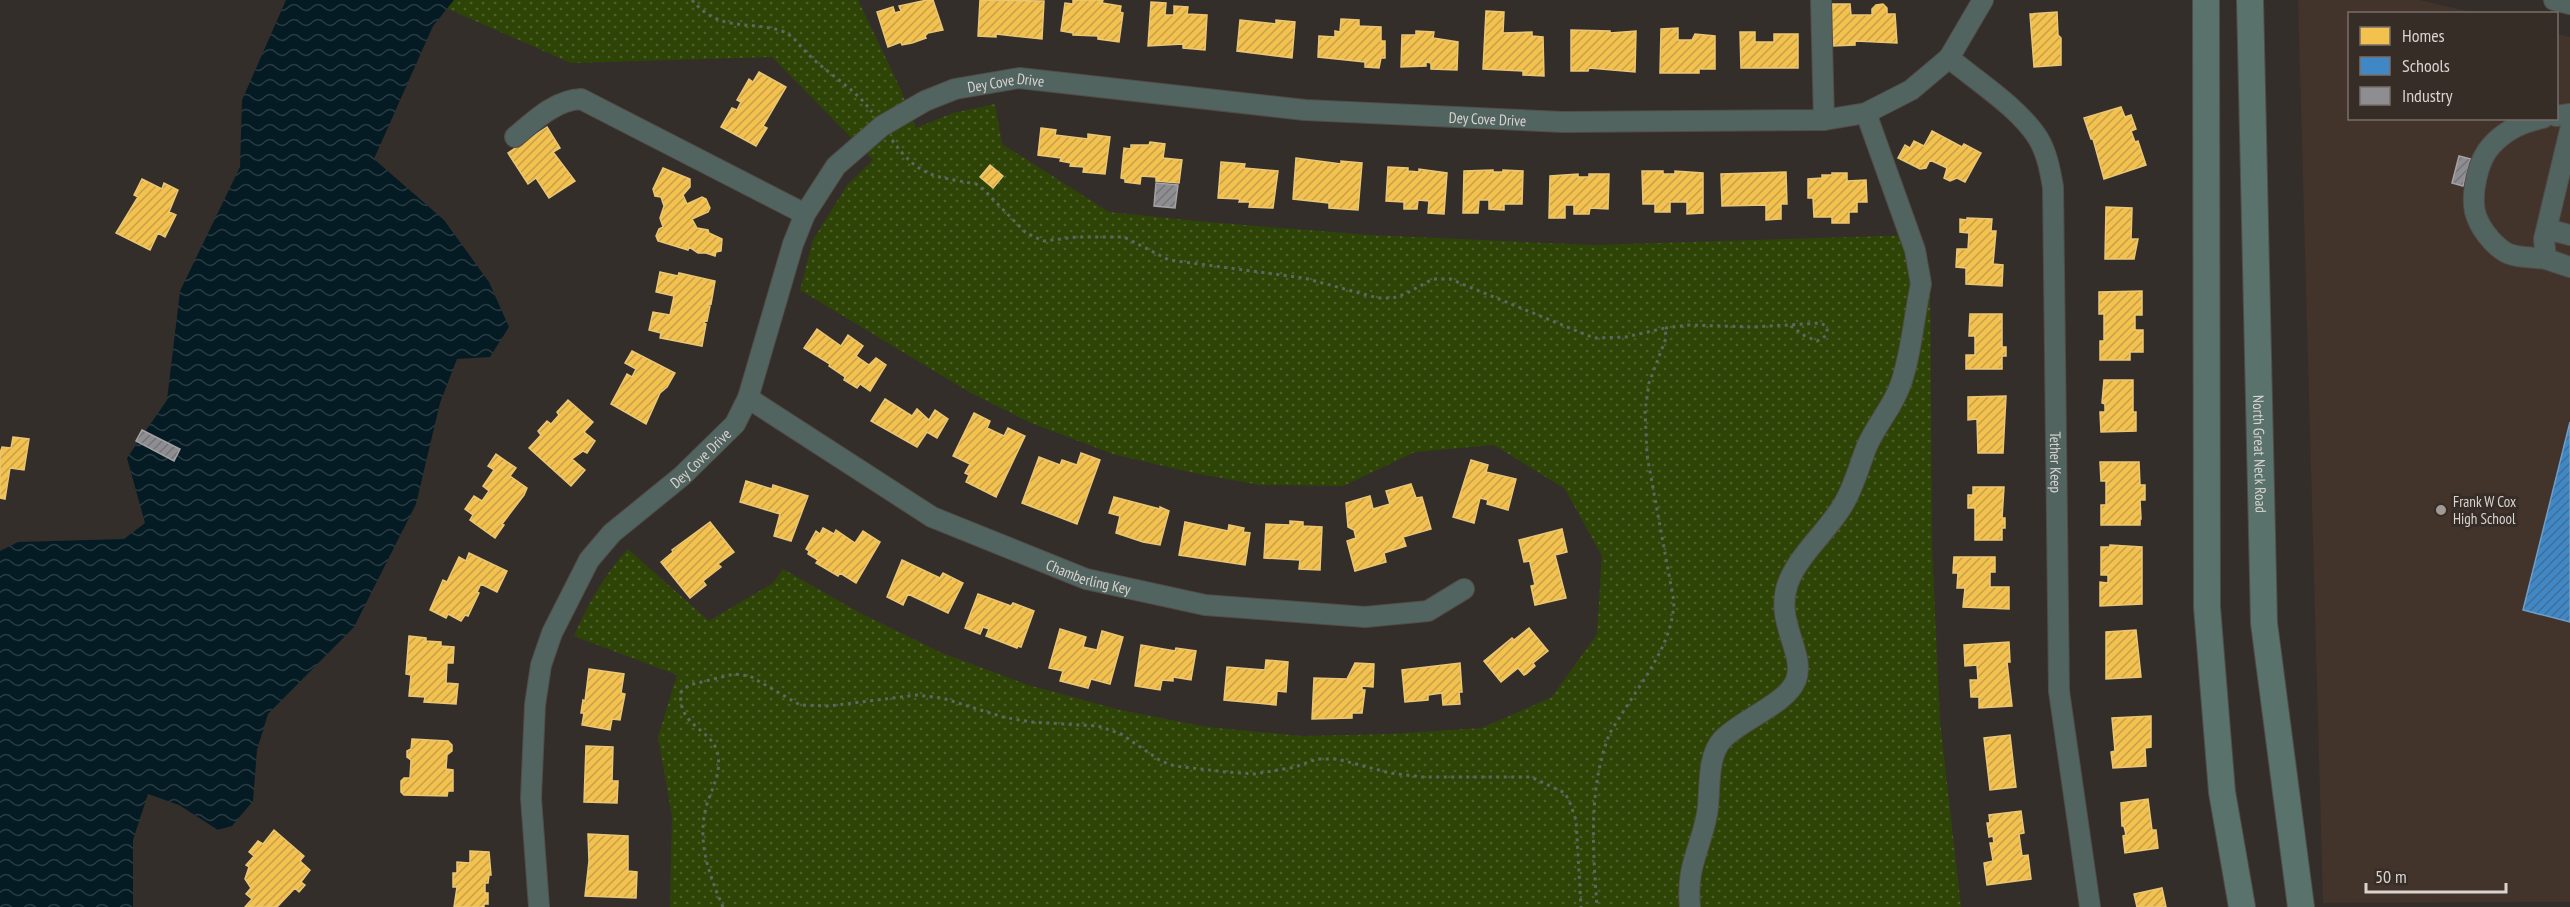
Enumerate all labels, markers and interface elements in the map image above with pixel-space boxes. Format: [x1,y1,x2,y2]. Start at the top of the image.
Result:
legend [2348,12,2558,120]
text: Homes [2402,24,2445,47]
text: Schools [2402,54,2450,77]
street label: Dey Cove Drive [966,68,1045,96]
text: Industry [2402,84,2453,107]
street label: Dey Cove Drive [1448,107,1527,130]
street label: North Great Neck Road [2249,395,2271,513]
street label: Dey Cove Drive [666,424,735,492]
street label: Tether Keep [2046,432,2066,493]
place label: Frank W Cox High School [2453,492,2516,528]
marker: Frank W Cox High School [2434,503,2448,517]
street label: Chamberling Key [1044,555,1133,598]
scale bar [2366,856,2506,894]
text: 50 m [2375,865,2407,888]

